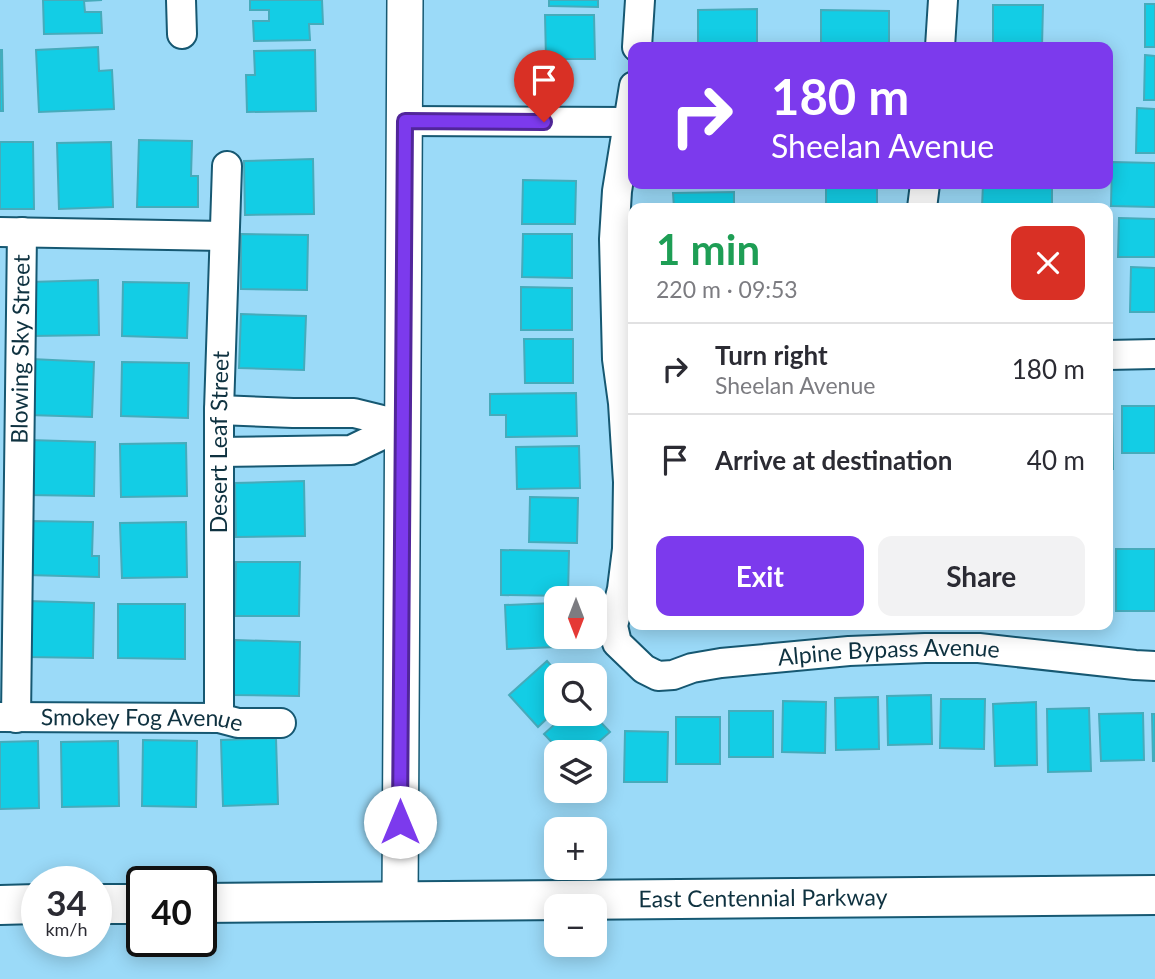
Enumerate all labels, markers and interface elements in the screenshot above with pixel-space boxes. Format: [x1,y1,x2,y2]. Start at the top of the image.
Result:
pin [514,50,574,122]
icon: arrive [525,61,563,99]
text: 180 m [771,67,909,125]
icon: right [656,70,747,161]
text: Sheelan Avenue [771,126,994,165]
text: 1 min [656,224,760,274]
button: close [1011,226,1085,300]
street label: Blowing Sky Street [4,254,35,444]
text: 220 m · 09:53 [656,275,798,303]
text: Turn right [715,339,828,371]
street label: Desert Leaf Street [204,349,234,533]
icon: right [656,350,694,388]
text: 180 m [1012,353,1085,385]
text: Sheelan Avenue [715,371,875,399]
icon: arrive [656,441,694,479]
text: Arrive at destination [715,444,952,476]
text: 40 m [1027,444,1085,476]
button: Exit [656,536,864,616]
button: Share [878,536,1085,616]
north arrow [544,586,607,649]
map controls [544,586,607,957]
street label: Alpine Bypass Avenue [776,633,1001,671]
button: search [544,663,607,726]
street label: Smokey Fog Avenue [41,702,246,737]
button: layers [544,740,607,803]
position arrow [363,785,437,859]
button: + [544,817,607,880]
speed limit sign: 40 [126,866,217,957]
text: 34 [46,881,87,923]
street label: East Centennial Parkway [638,882,888,912]
button: − [544,894,607,957]
text: km/h [45,918,88,940]

